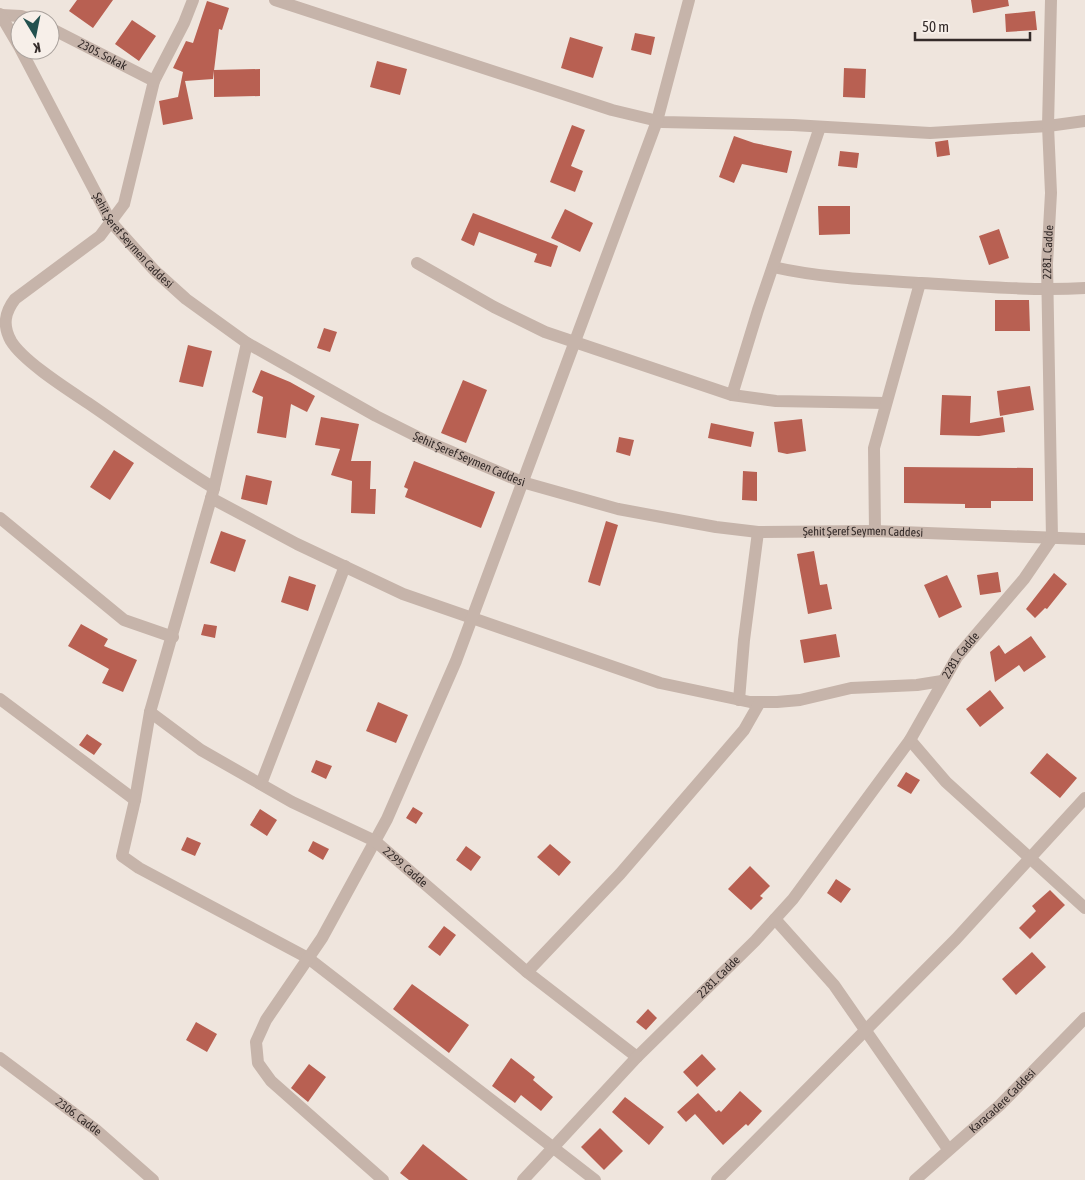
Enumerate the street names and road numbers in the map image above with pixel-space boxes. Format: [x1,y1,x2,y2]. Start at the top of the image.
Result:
street label: 2305. Sokak [76,36,130,73]
street label: Şehit Şeref Seymen Caddesi [90,190,176,291]
street label: 2281. Cadde [1040,225,1056,279]
street label: Şehit Şeref Seymen Caddesi [411,429,527,489]
street label: Şehit Şeref Seymen Caddesi [803,524,923,540]
street label: 2281. Cadde [939,629,982,681]
street label: 2299. Cadde [380,844,430,890]
street label: 2281. Cadde [694,953,743,1001]
street label: Karacadere Caddesi [966,1066,1039,1136]
street label: 2306. Cadde [53,1095,105,1139]

